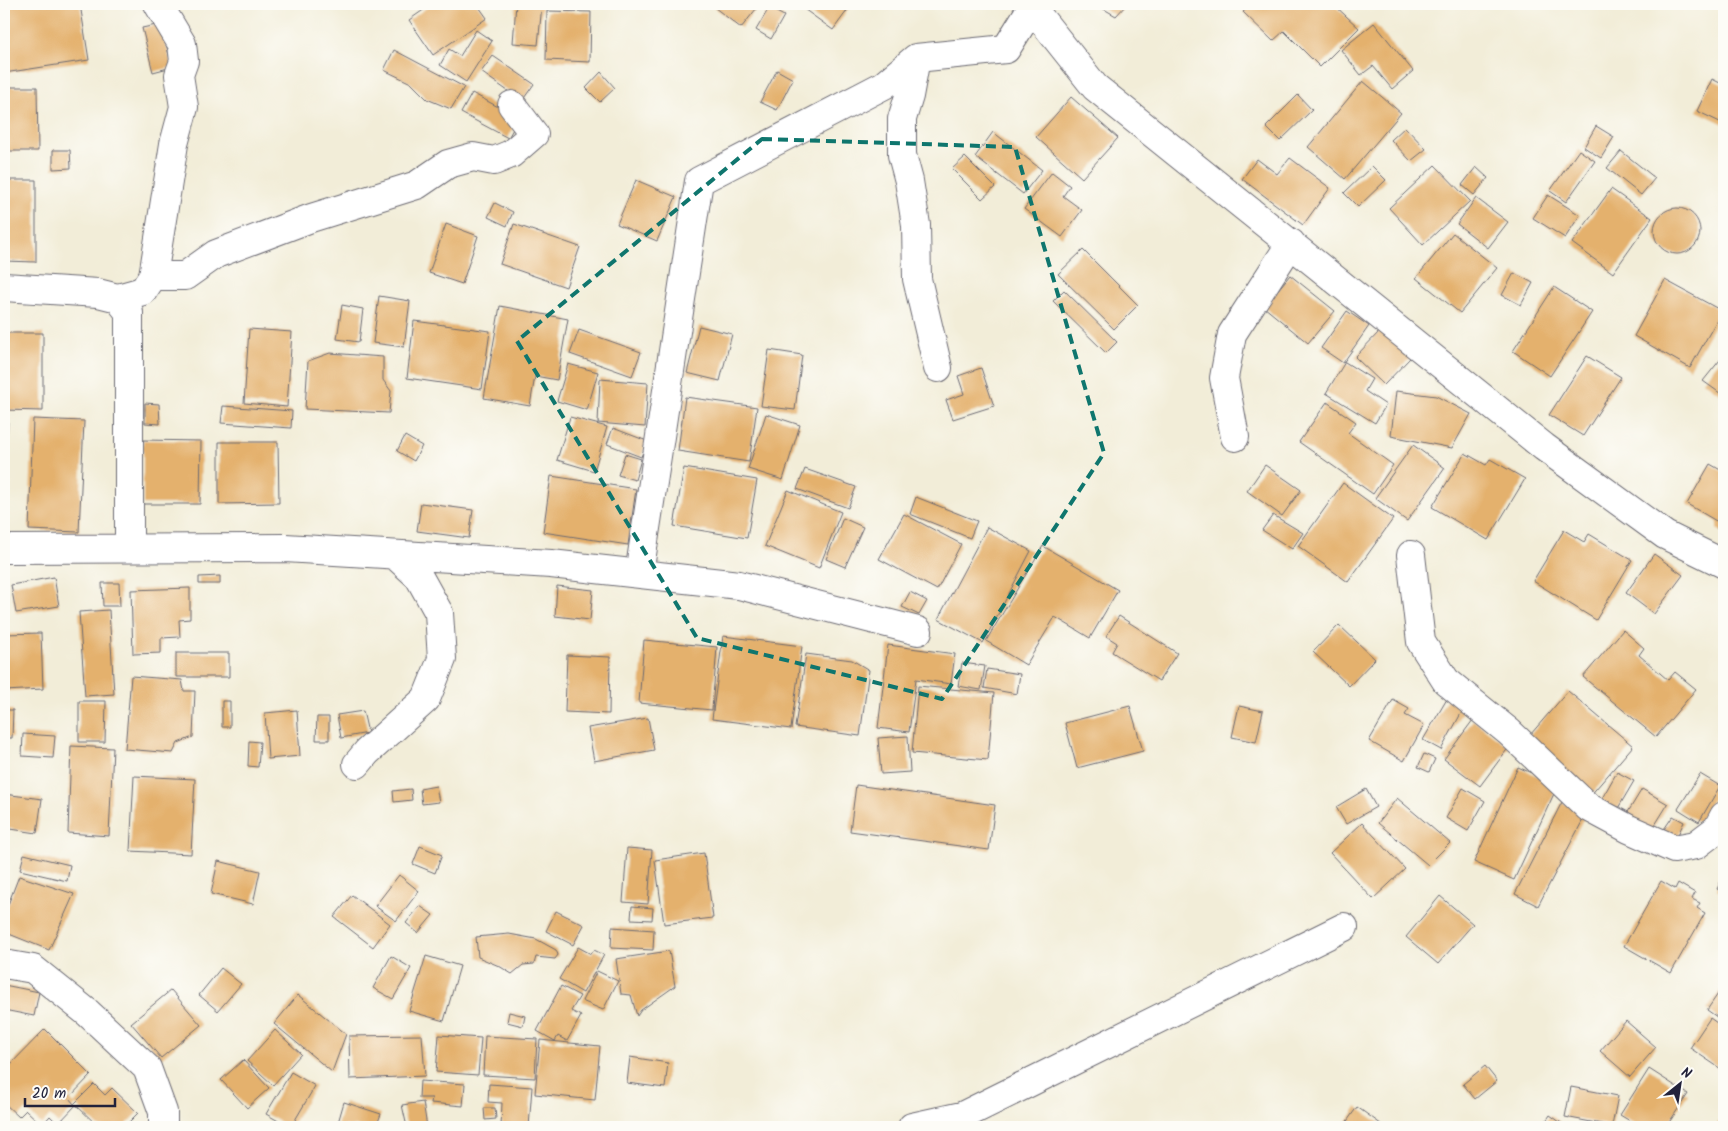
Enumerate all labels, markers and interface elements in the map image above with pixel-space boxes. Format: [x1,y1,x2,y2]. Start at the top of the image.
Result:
north arrow [1656,1058,1706,1108]
text: N [1677,1062,1695,1085]
scale bar [25,1076,115,1108]
text: 20 m [32,1082,66,1106]

